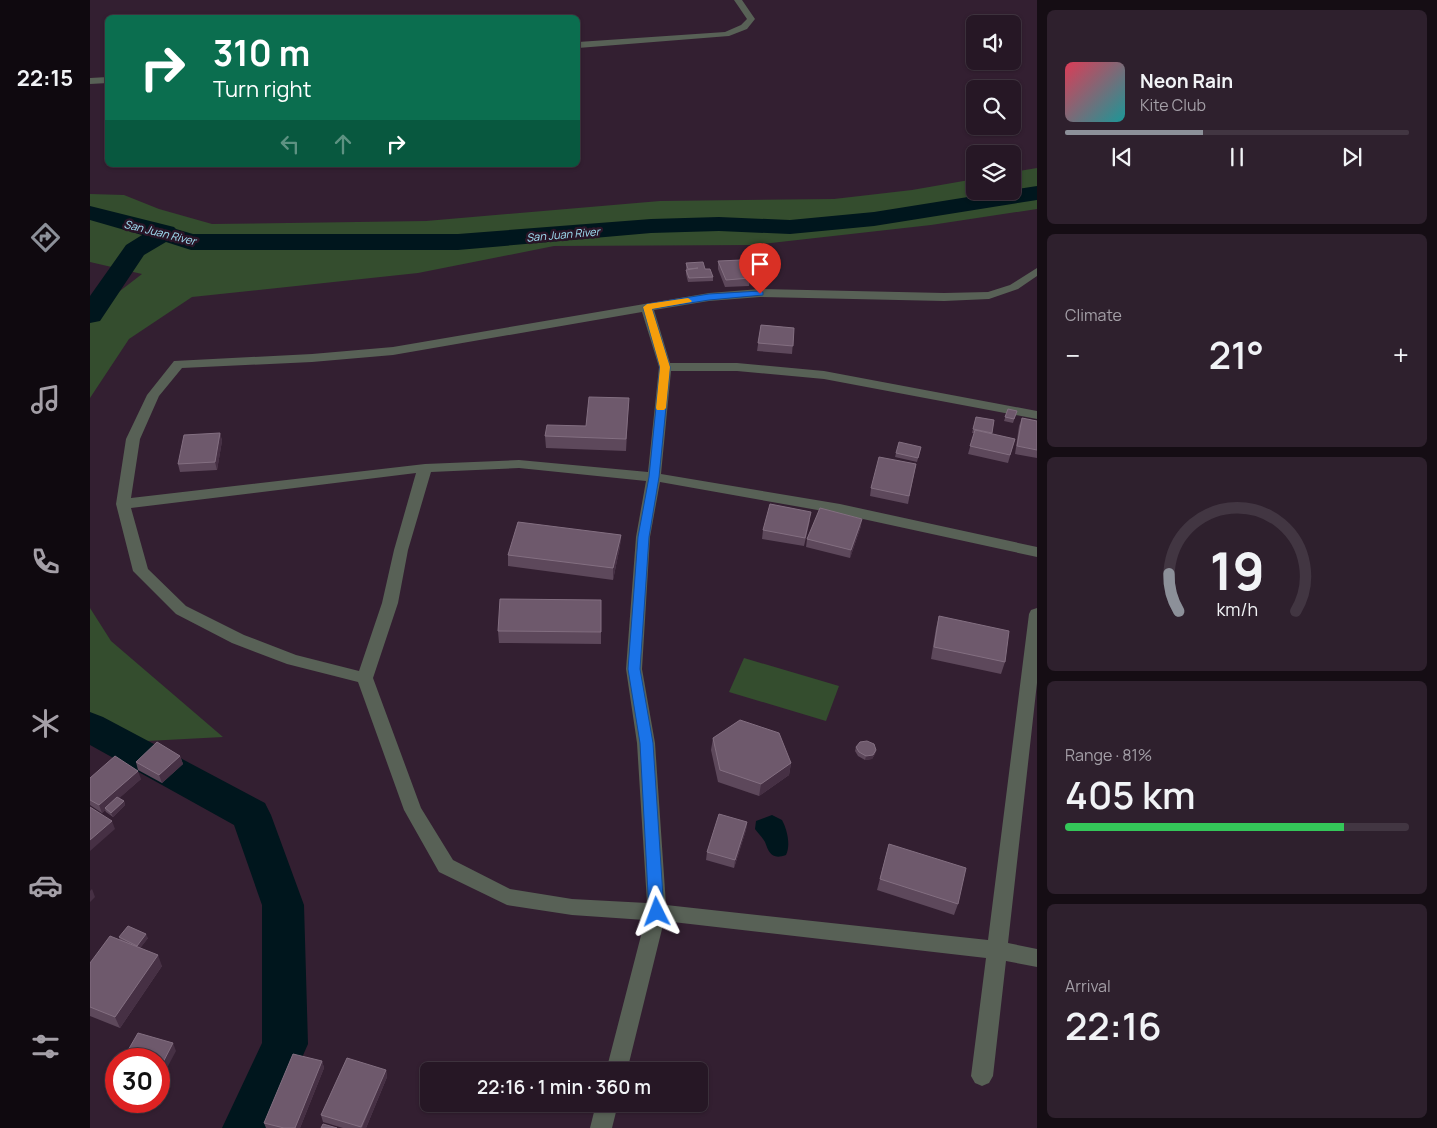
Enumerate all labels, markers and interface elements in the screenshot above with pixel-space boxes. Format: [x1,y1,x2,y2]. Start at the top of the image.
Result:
map controls [966,15,1021,200]
button: sound [966,15,1021,70]
text: 310 m [213,29,310,77]
icon: right [130,35,195,100]
text: 22:15 [17,63,73,93]
text: Neon Rain [1140,68,1233,94]
text: Turn right [213,74,311,104]
button: search [966,80,1021,135]
text: Kite Club [1140,94,1206,116]
icon: left [276,130,304,158]
icon: ahead [329,130,357,158]
icon: right [382,130,410,158]
icon: previous [1108,143,1136,171]
icon: pause [1223,143,1251,171]
icon: next [1338,143,1366,171]
button: layers [966,145,1021,200]
water label: San Juan River [123,216,199,249]
icon: directions [28,220,63,255]
water label: San Juan River [526,223,602,245]
pin [739,243,781,294]
icon: arrive [746,250,774,278]
text: Climate [1065,304,1122,326]
text: 21° [1209,328,1264,380]
text: − [1065,336,1080,374]
text: + [1393,336,1409,374]
icon: music [28,382,63,417]
text: 19 [1209,535,1265,606]
icon: phone [28,544,63,579]
text: km/h [1216,597,1258,621]
icon: climate [28,706,63,741]
text: Range · 81% [1065,744,1152,766]
text: 405 km [1065,768,1196,820]
icon: car [28,868,63,903]
position arrow [630,885,682,937]
text: Arrival [1065,975,1111,997]
text: 22:16 [1065,999,1162,1051]
icon: filters [28,1029,63,1064]
speed limit sign: 30 [105,1048,170,1113]
text: 22:16 · 1 min · 360 m [477,1074,651,1100]

